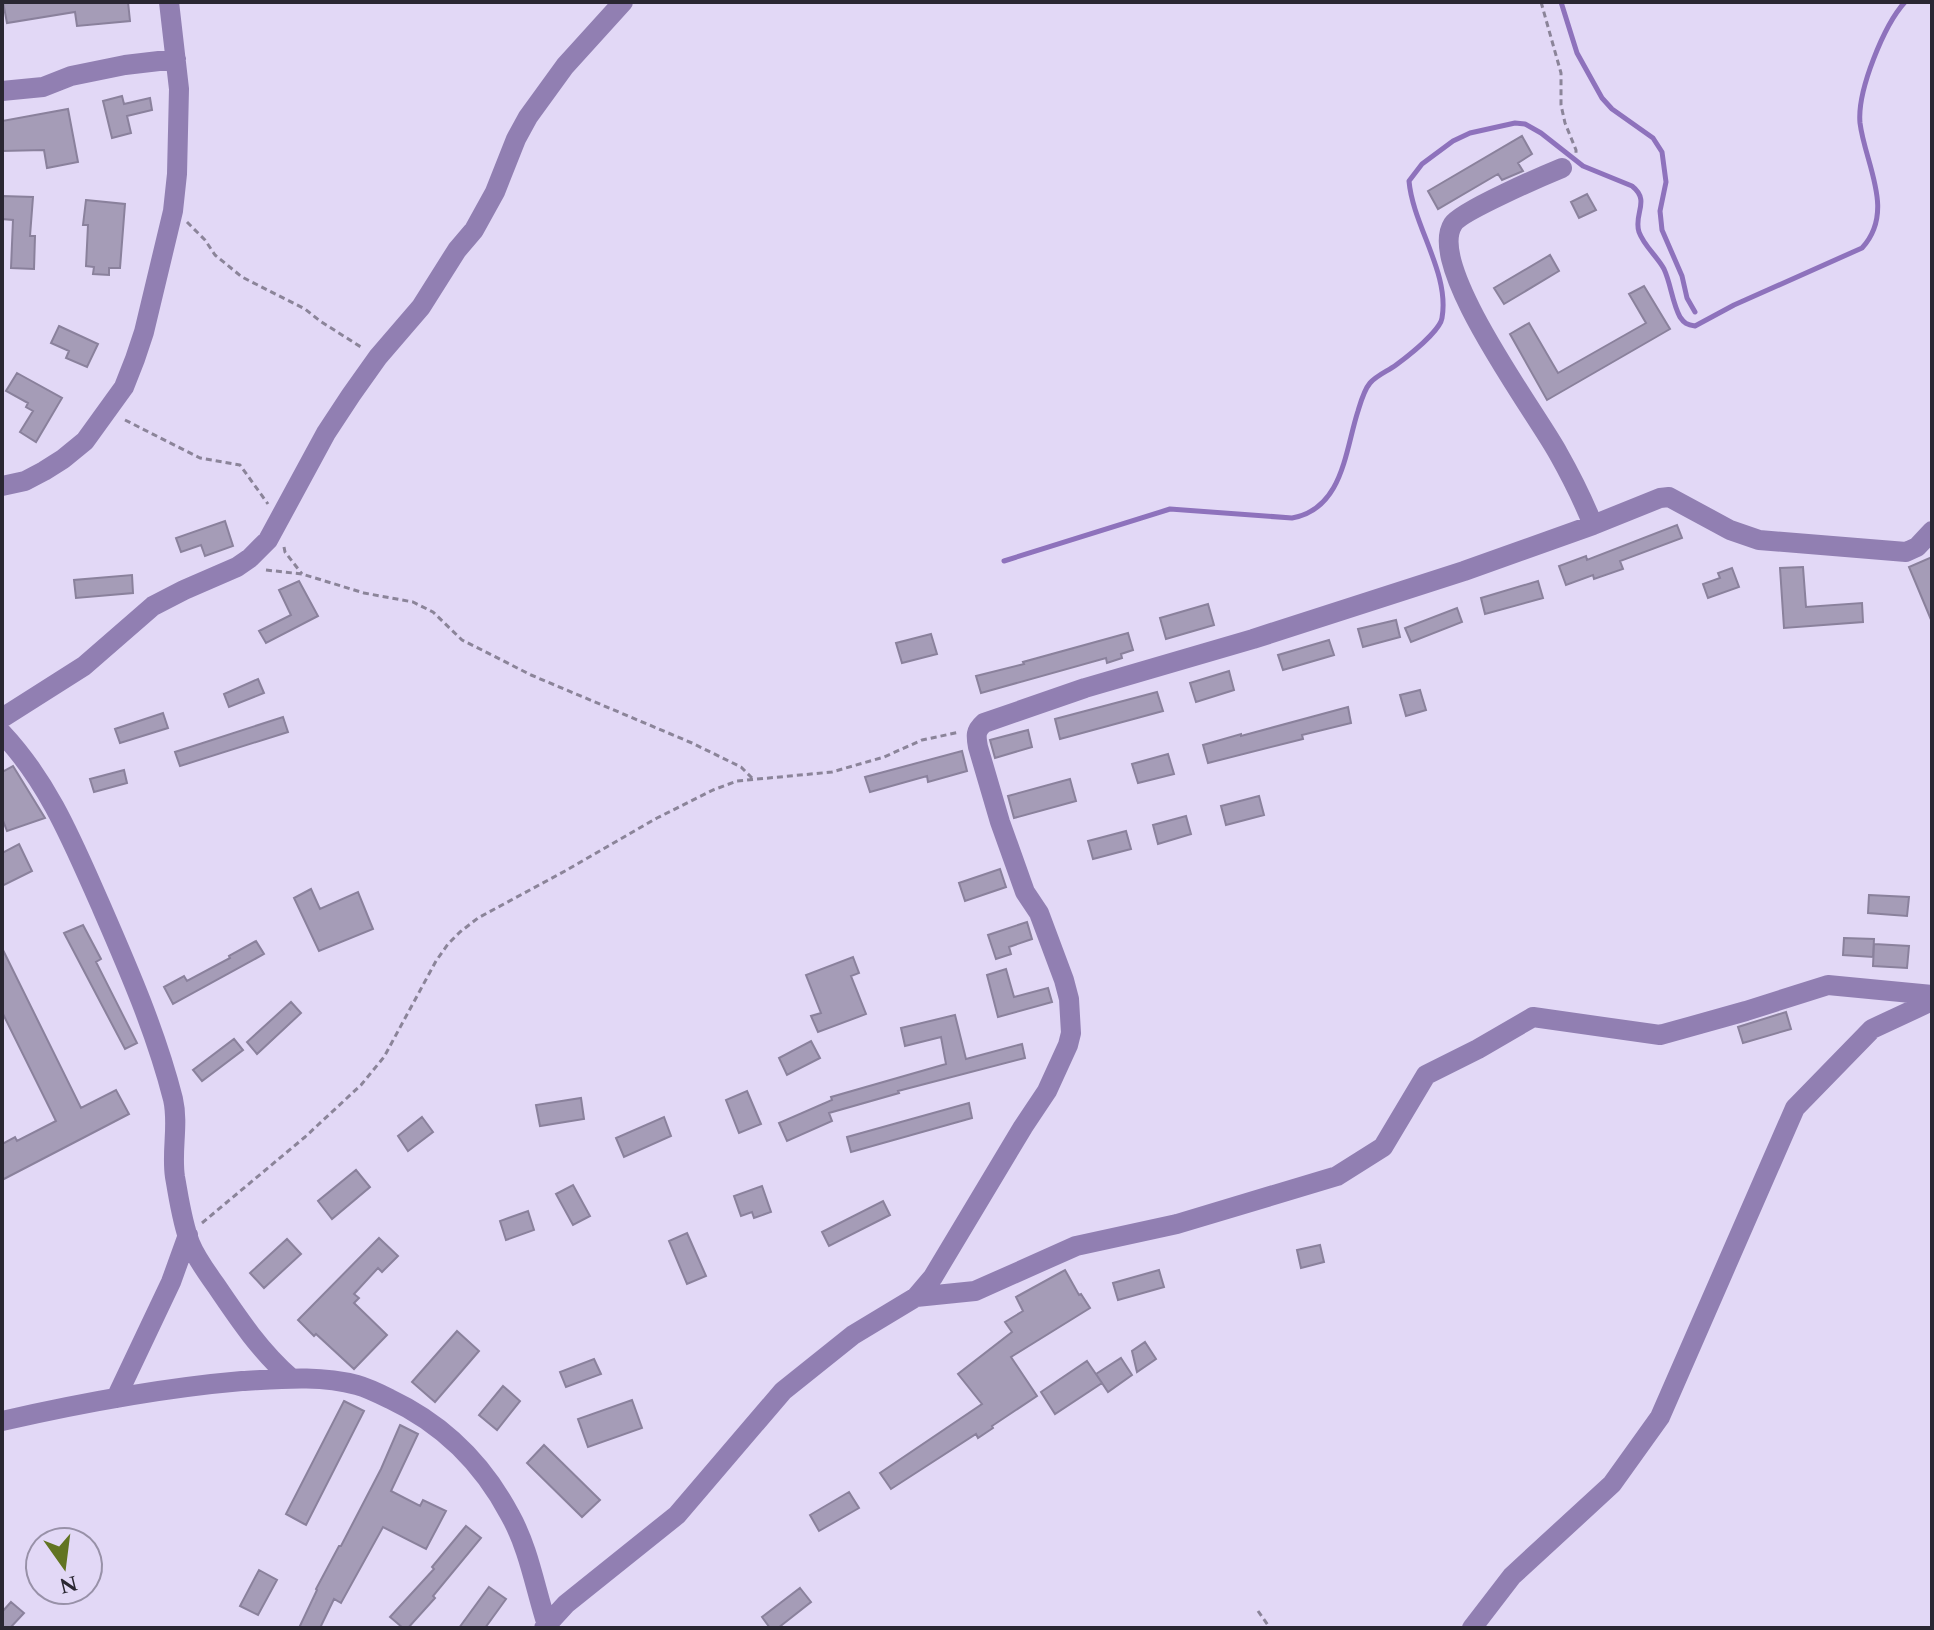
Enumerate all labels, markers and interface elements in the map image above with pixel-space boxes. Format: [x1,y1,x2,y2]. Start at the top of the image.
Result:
north arrow [24,1526,104,1606]
text: N [56,1566,81,1602]

